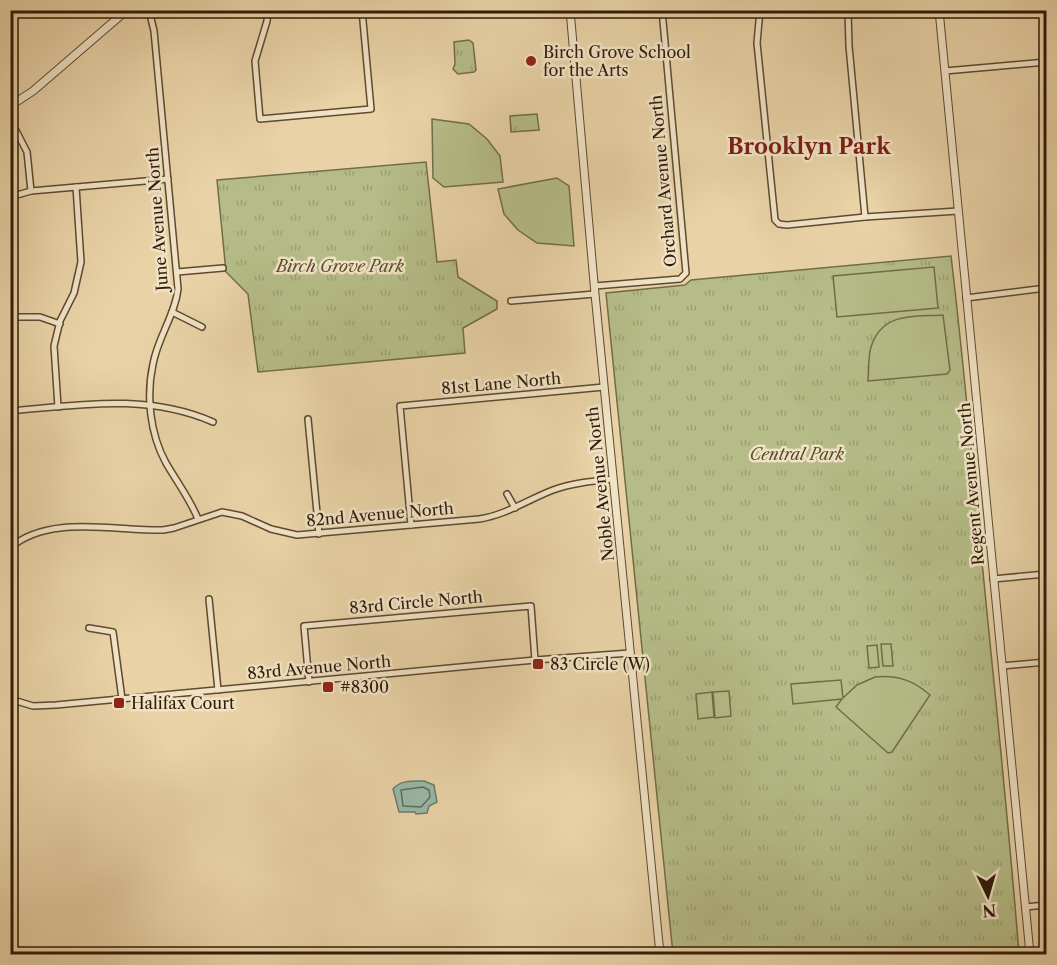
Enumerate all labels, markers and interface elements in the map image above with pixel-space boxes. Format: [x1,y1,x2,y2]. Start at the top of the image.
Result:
place label: Birch Grove School for the Arts [543,42,691,80]
marker: Birch Grove School for the Arts [524,54,538,68]
street label: Orchard Avenue North [646,94,680,268]
district label: Brooklyn Park [727,133,891,160]
street label: June Avenue North [142,146,172,295]
park label: Birch Grove Park [274,256,404,276]
street label: 81st Lane North [440,368,562,398]
street label: Regent Avenue North [954,402,988,566]
street label: Noble Avenue North [582,405,618,563]
park label: Central Park [750,444,845,464]
street label: 82nd Avenue North [305,498,455,530]
street label: 83rd Circle North [348,586,484,618]
street label: 83rd Avenue North [246,651,392,683]
place label: 83 Circle (W) [550,654,650,674]
marker: 83 Circle (W) [531,657,545,671]
place label: #8300 [340,677,389,697]
marker: #8300 [321,680,335,694]
place label: Halifax Court [131,693,235,713]
marker: Halifax Court [112,696,126,710]
north arrow [958,866,1018,926]
text: N [981,900,997,922]

